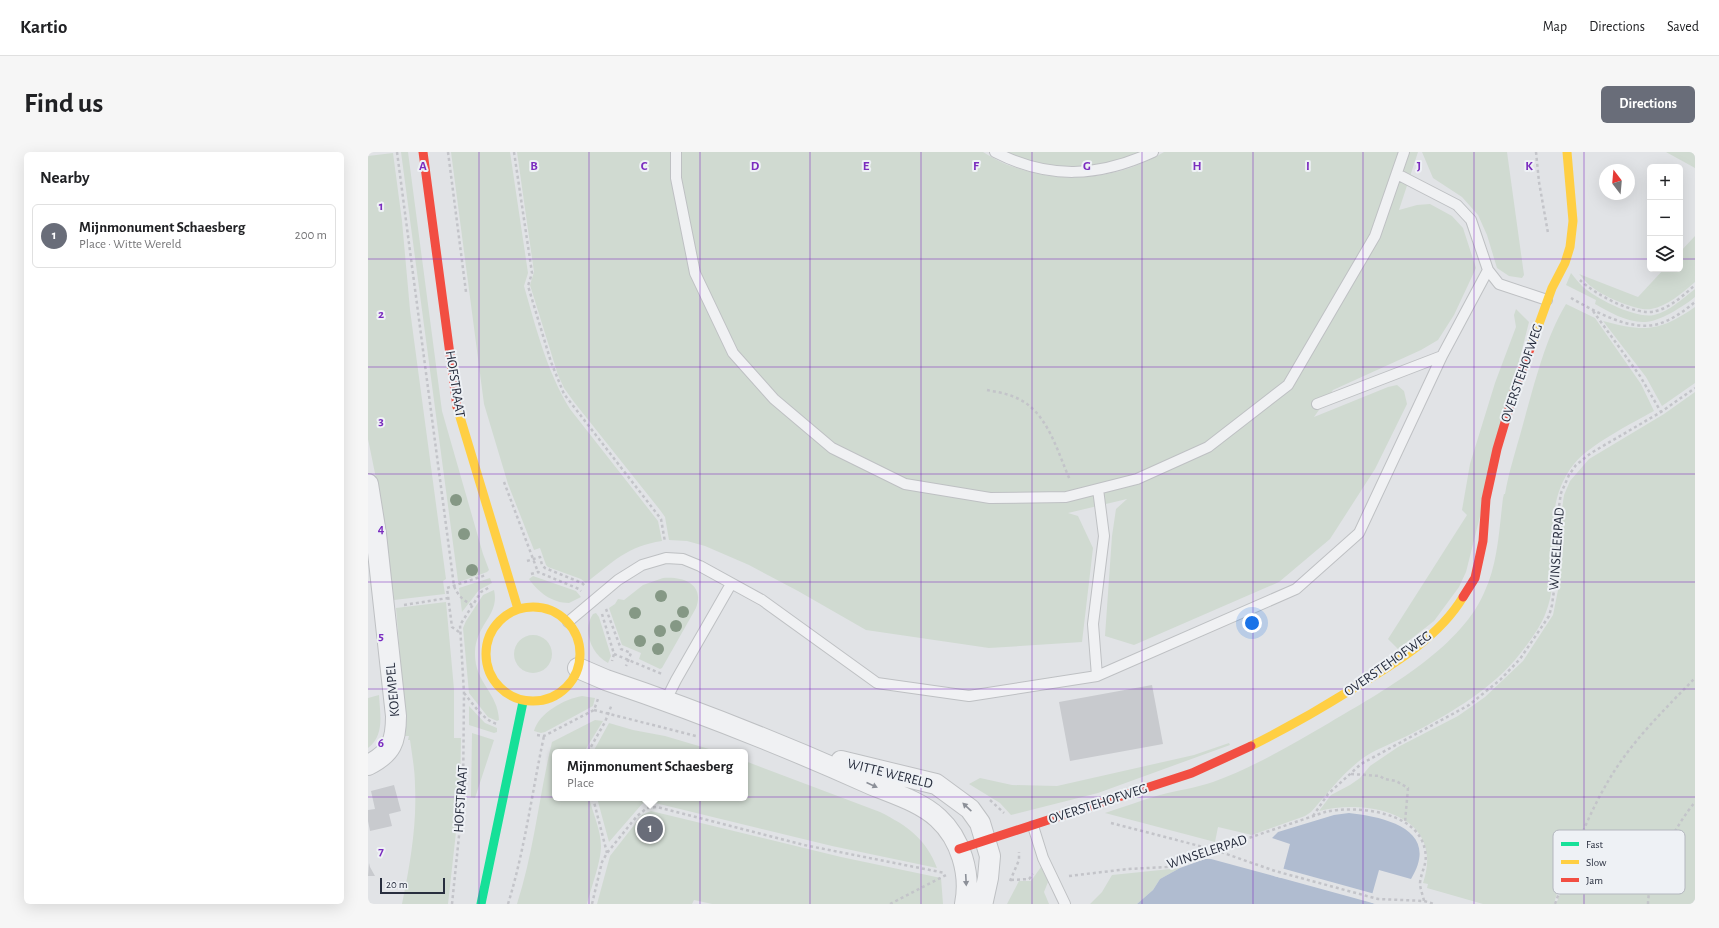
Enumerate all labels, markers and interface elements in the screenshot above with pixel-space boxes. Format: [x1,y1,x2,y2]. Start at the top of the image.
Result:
text: Kartio [20,18,67,37]
text: Map [1543,20,1567,34]
text: Directions [1589,20,1645,34]
text: Saved [1667,20,1699,34]
button: Directions [1601,86,1695,123]
text: Find us [24,90,103,118]
text: A [419,160,427,173]
text: B [530,160,538,173]
text: C [641,160,648,173]
text: D [751,160,760,173]
text: E [863,160,870,173]
text: F [973,160,980,173]
text: G [1083,160,1091,173]
text: H [1192,160,1202,173]
text: I [1306,160,1310,173]
text: J [1417,160,1421,173]
text: K [1525,160,1533,173]
north arrow [1599,164,1635,200]
map controls [1647,164,1683,272]
button: + [1647,164,1683,200]
text: Nearby [40,169,90,186]
text: 1 [379,200,383,213]
button: − [1647,200,1683,236]
text: Mijnmonument Schaesberg [79,220,245,235]
text: 1 [52,229,56,242]
text: 200 m [295,229,327,242]
button: layers [1647,236,1683,272]
text: Place · Witte Wereld [79,238,181,251]
text: 2 [378,308,384,321]
street label: OVERSTEHOFWEG [1499,322,1545,424]
street label: HOFSTRAAT [443,350,467,419]
text: 3 [378,415,384,428]
street label: WINSELERPAD [1547,507,1567,591]
text: 4 [378,523,385,536]
your location [1242,613,1262,633]
street label: OVERSTEHOFWEG [1342,629,1434,699]
text: 5 [378,630,384,643]
street label: KOEMPEL [384,662,402,717]
text: 6 [378,737,384,750]
popup [552,749,748,801]
street label: WITTE WERELD [846,757,934,791]
text: Mijnmonument Schaesberg [567,759,733,774]
street label: HOFSTRAAT [452,765,470,833]
text: Place [567,777,594,790]
street label: OVERSTEHOFWEG [1047,781,1149,827]
one-way arrow [866,782,878,788]
one-way arrow [962,802,972,812]
pin: 1 [637,814,663,844]
legend [1553,830,1685,894]
street label: WINSELERPAD [1165,832,1249,872]
text: Fast [1586,839,1604,850]
text: 7 [378,845,384,858]
text: Slow [1586,857,1607,868]
one-way arrow [963,873,969,886]
text: Jam [1586,875,1603,886]
scale bar [380,876,445,895]
text: 20 m [386,879,407,890]

